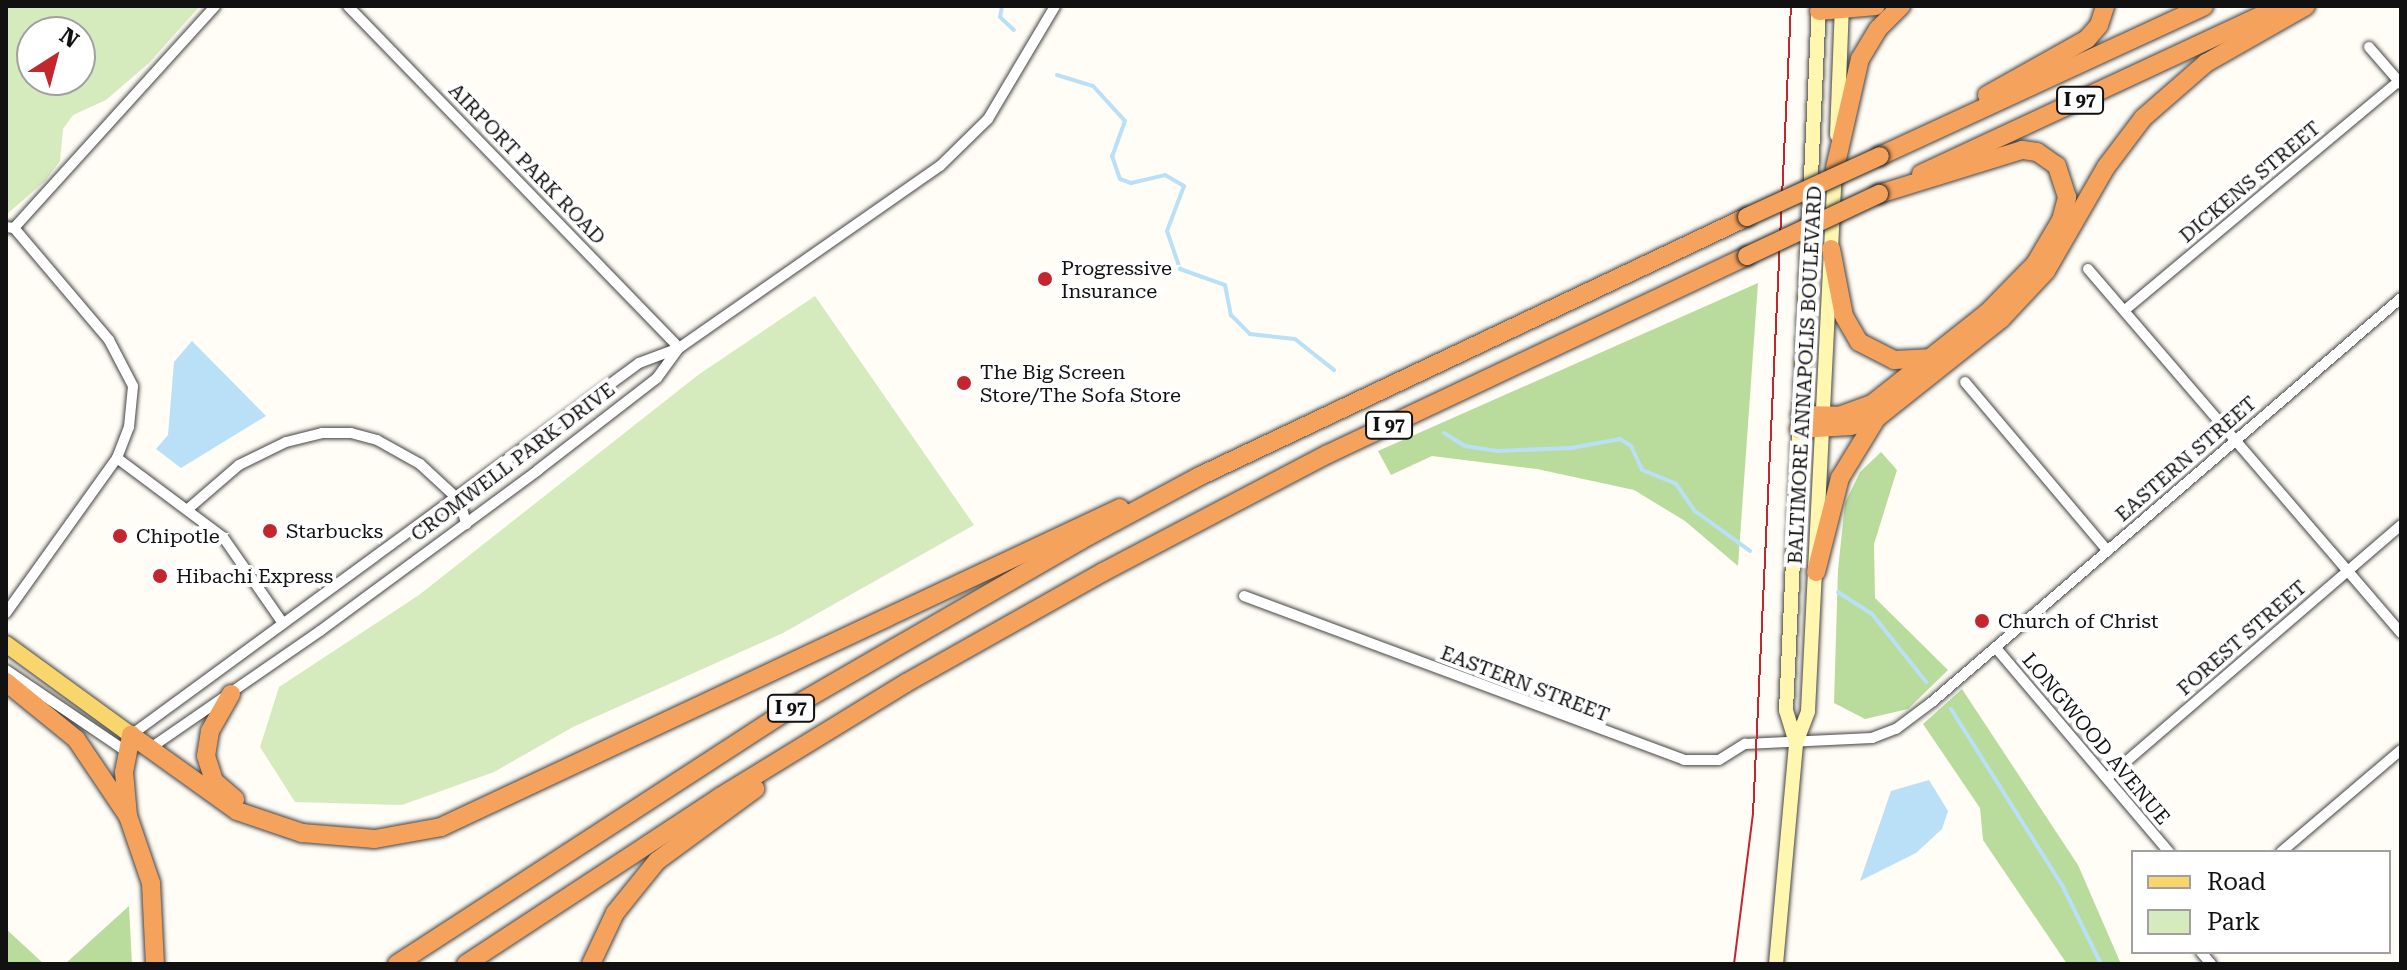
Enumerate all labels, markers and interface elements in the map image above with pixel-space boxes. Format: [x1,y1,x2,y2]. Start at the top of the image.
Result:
north arrow [16,16,96,96]
text: N [55,23,83,53]
street label: AIRPORT PARK ROAD [444,78,610,250]
road number: I 97 [2056,86,2104,114]
street label: DICKENS STREET [2175,116,2325,248]
street label: BALTIMORE ANNAPOLIS BOULEVARD [1783,185,1827,565]
place label: Progressive Insurance [1061,256,1172,303]
marker: Progressive Insurance [1036,270,1054,288]
place label: The Big Screen Store/The Sofa Store [980,360,1181,407]
marker: The Big Screen Store/The Sofa Store [955,374,973,392]
street label: CROMWELL PARK DRIVE [406,377,620,547]
street label: EASTERN STREET [2111,391,2261,527]
road number: I 97 [1365,411,1413,439]
place label: Starbucks [286,519,383,543]
marker: Starbucks [261,522,279,540]
place label: Chipotle [136,524,220,548]
marker: Chipotle [111,527,129,545]
place label: Hibachi Express [176,564,333,588]
marker: Hibachi Express [151,567,169,585]
street label: FOREST STREET [2172,575,2312,701]
place label: Church of Christ [1998,609,2158,633]
marker: Church of Christ [1973,612,1991,630]
street label: EASTERN STREET [1437,641,1613,727]
street label: LONGWOOD AVENUE [2017,648,2175,830]
road number: I 97 [767,694,815,722]
legend [2131,850,2391,954]
text: Road [2207,868,2266,896]
text: Park [2207,908,2260,936]

